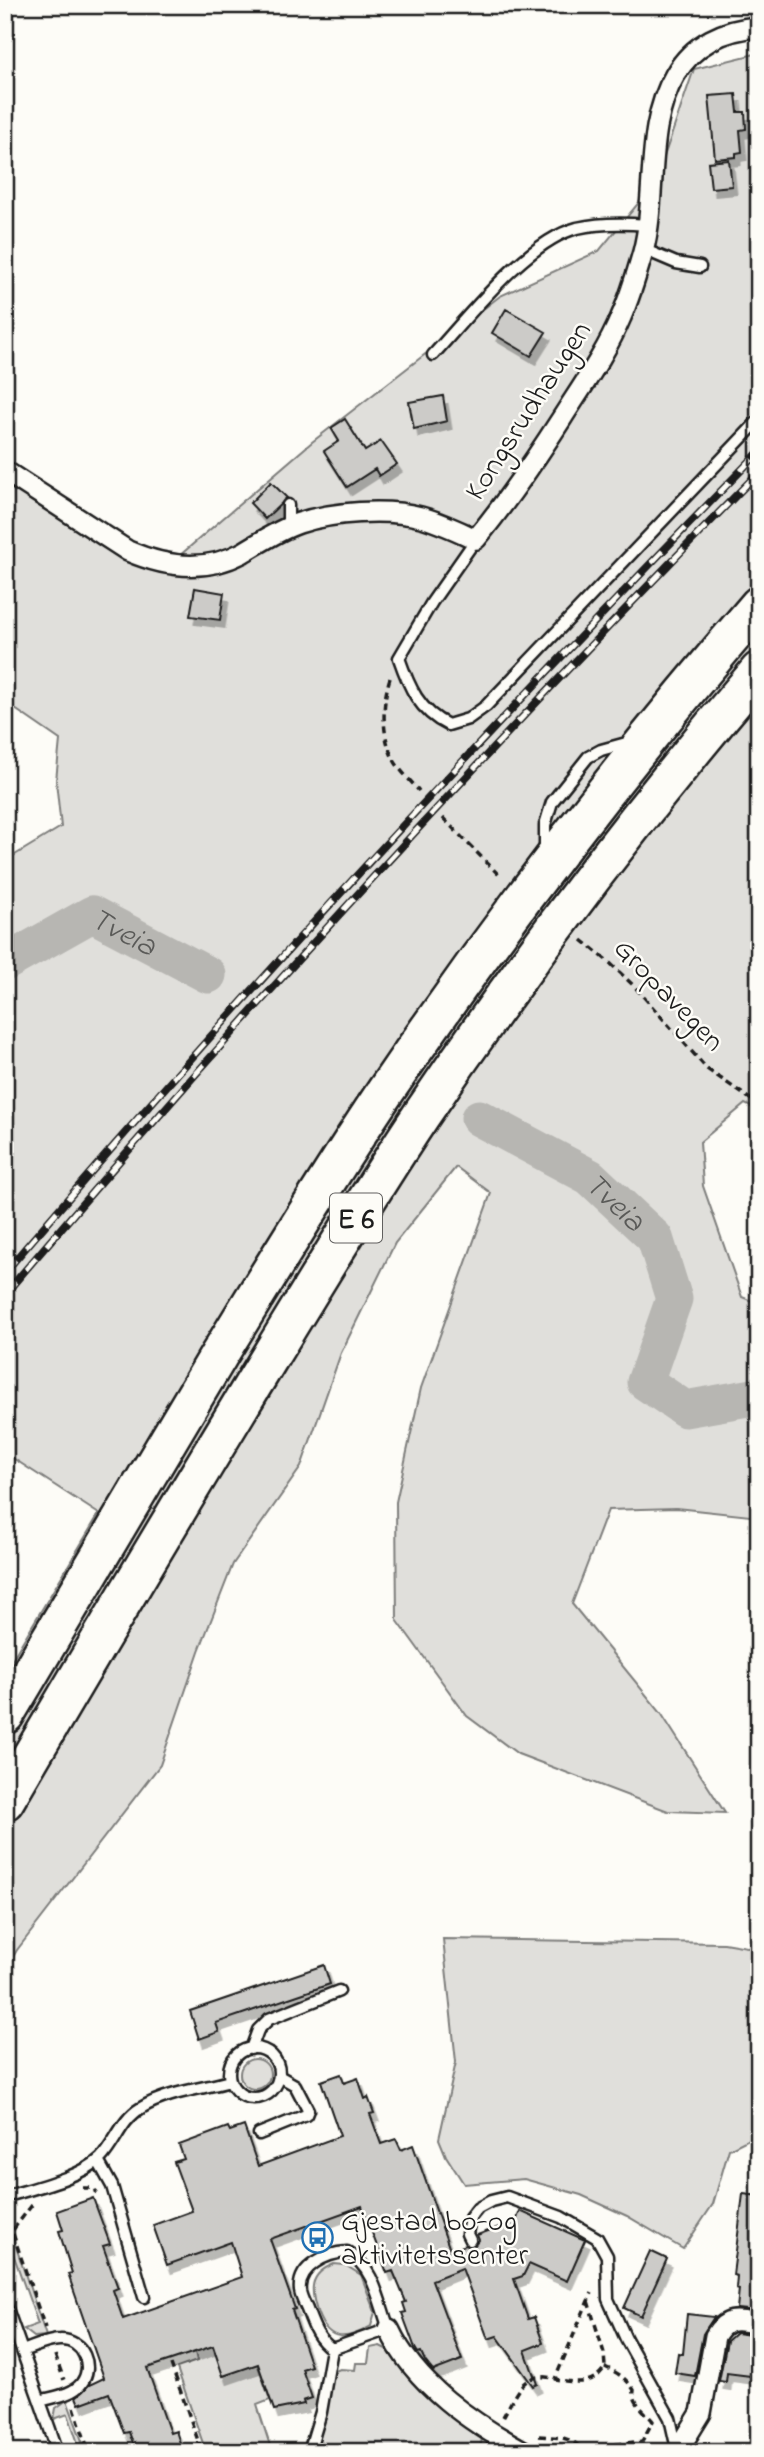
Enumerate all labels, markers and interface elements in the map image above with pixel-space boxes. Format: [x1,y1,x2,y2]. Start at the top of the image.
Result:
street label: Kongsrudhaugen [455,313,604,510]
water label: Tveia [81,897,164,971]
street label: Gropavegen [602,929,734,1063]
water label: Tveia [572,1163,655,1245]
road number: E 6 [330,1194,382,1242]
place label: Gjestad bo-og aktivitetssenter [341,2201,529,2279]
bus stop icon: Gjestad bo-og aktivitetssenter [301,2220,335,2254]

